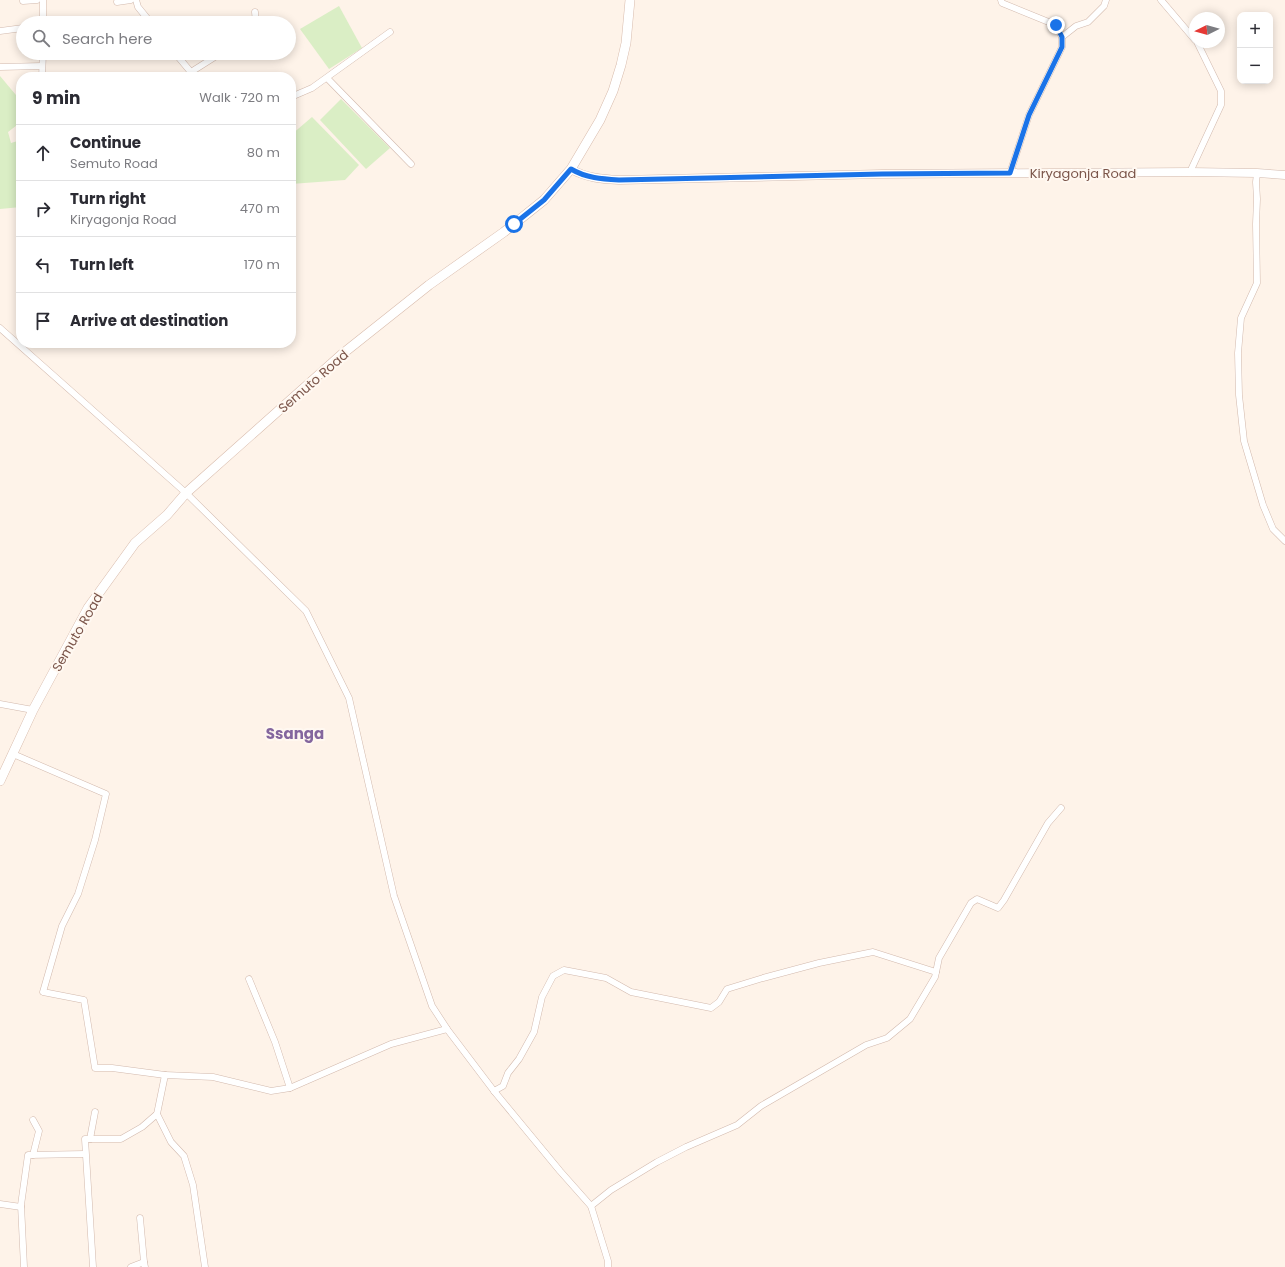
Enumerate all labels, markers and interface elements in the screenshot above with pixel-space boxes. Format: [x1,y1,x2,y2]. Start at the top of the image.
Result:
north arrow [1189,12,1225,48]
map controls [1237,12,1273,84]
button: + [1237,12,1273,48]
search box [16,16,296,60]
route end [1047,16,1065,34]
icon: search [30,27,52,49]
text: Search here [62,28,152,49]
button: − [1237,48,1273,84]
text: 9 min [32,86,81,110]
text: Walk · 720 m [199,88,280,107]
text: Continue [70,132,141,153]
icon: ahead [32,142,54,164]
text: 80 m [247,143,280,162]
text: Semuto Road [70,154,158,173]
street label: Kiryagonja Road [1030,164,1136,183]
text: Turn right [70,188,146,209]
icon: right [32,198,54,220]
text: 470 m [240,199,280,218]
text: Kiryagonja Road [70,210,177,229]
route start [505,215,523,233]
icon: left [32,254,54,276]
text: Turn left [70,254,134,275]
text: 170 m [244,255,280,274]
icon: arrive [32,310,54,332]
text: Arrive at destination [70,310,228,331]
street label: Semuto Road [274,345,353,417]
street label: Semuto Road [47,590,108,675]
district label: Ssanga [266,723,324,744]

